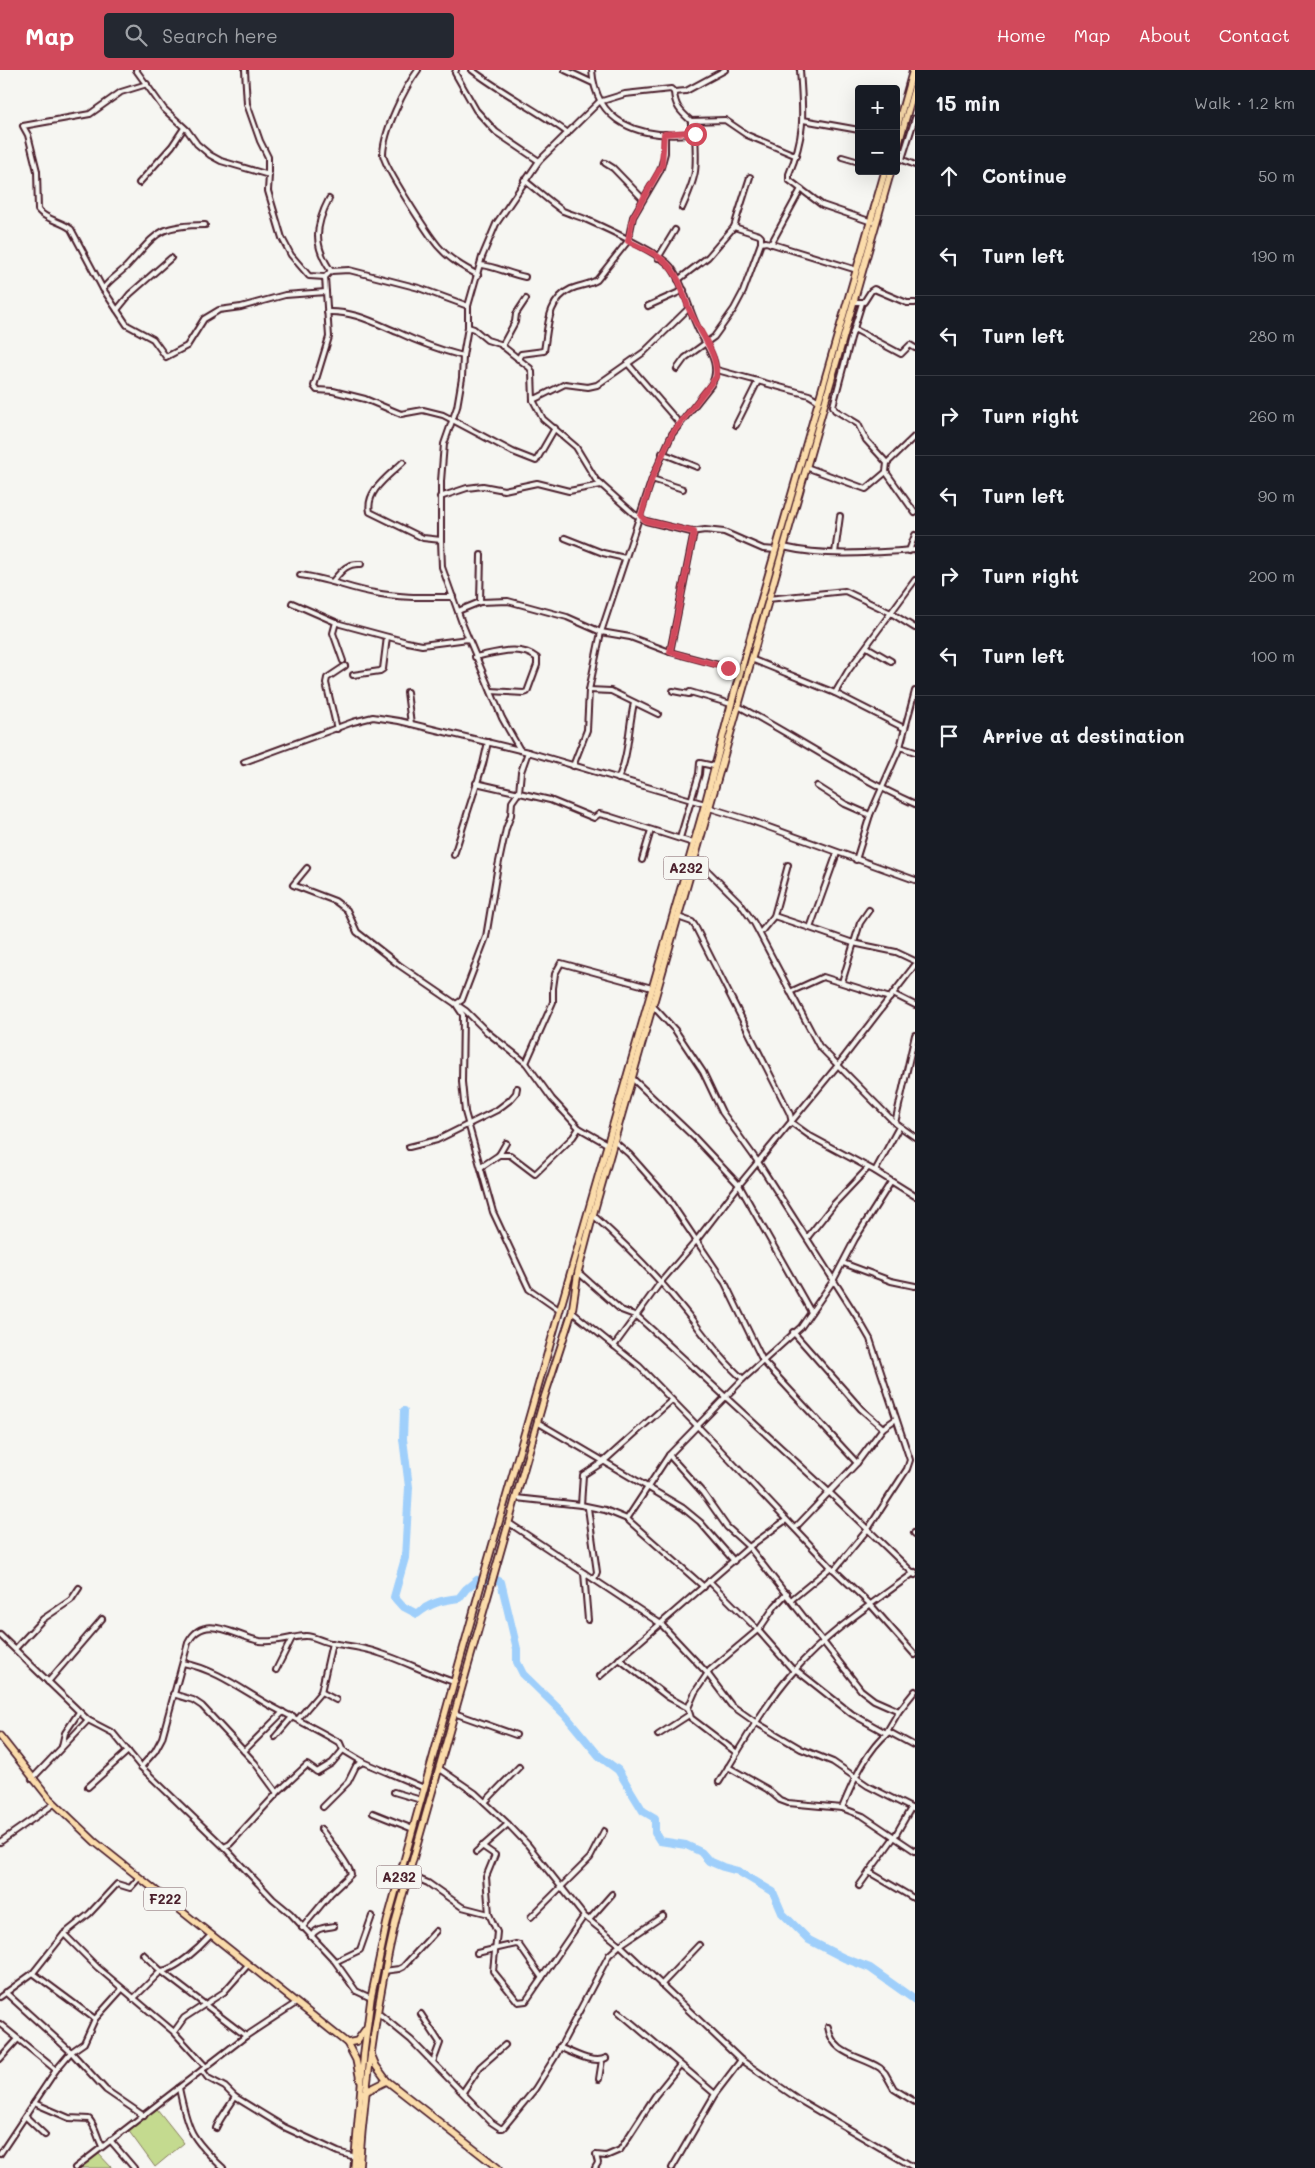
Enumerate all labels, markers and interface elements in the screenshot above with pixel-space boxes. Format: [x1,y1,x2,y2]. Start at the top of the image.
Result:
search box [104,13,454,58]
text: Map [25,20,74,51]
icon: search [122,21,150,49]
text: Search here [162,23,278,48]
text: Home [997,23,1046,47]
text: Map [1074,23,1110,47]
text: About [1138,23,1191,47]
text: Contact [1219,23,1290,47]
map controls [855,85,900,175]
button: + [855,85,900,130]
text: 15 min [935,89,1000,116]
text: Walk · 1.2 km [1194,92,1295,113]
route start [684,123,707,146]
button: − [855,130,900,175]
icon: ahead [935,162,963,190]
text: Continue [982,163,1067,188]
text: 50 m [1258,165,1295,186]
icon: left [935,242,963,270]
text: Turn left [982,243,1065,268]
text: 190 m [1251,245,1295,266]
icon: left [935,322,963,350]
text: Turn left [982,323,1065,348]
text: 280 m [1249,325,1295,346]
icon: right [935,402,963,430]
text: Turn right [982,403,1079,428]
text: 260 m [1249,405,1295,426]
icon: left [935,482,963,510]
text: Turn left [982,483,1065,508]
text: 90 m [1258,485,1295,506]
icon: right [935,562,963,590]
text: Turn right [982,563,1079,588]
text: 200 m [1248,565,1295,586]
icon: left [935,642,963,670]
text: Turn left [982,643,1065,668]
text: 100 m [1250,645,1295,666]
route end [717,657,740,680]
icon: arrive [935,722,963,750]
text: Arrive at destination [982,723,1185,748]
road number: A232 [664,856,708,880]
road number: A232 [376,1865,422,1888]
road number: F222 [144,1888,186,1910]

